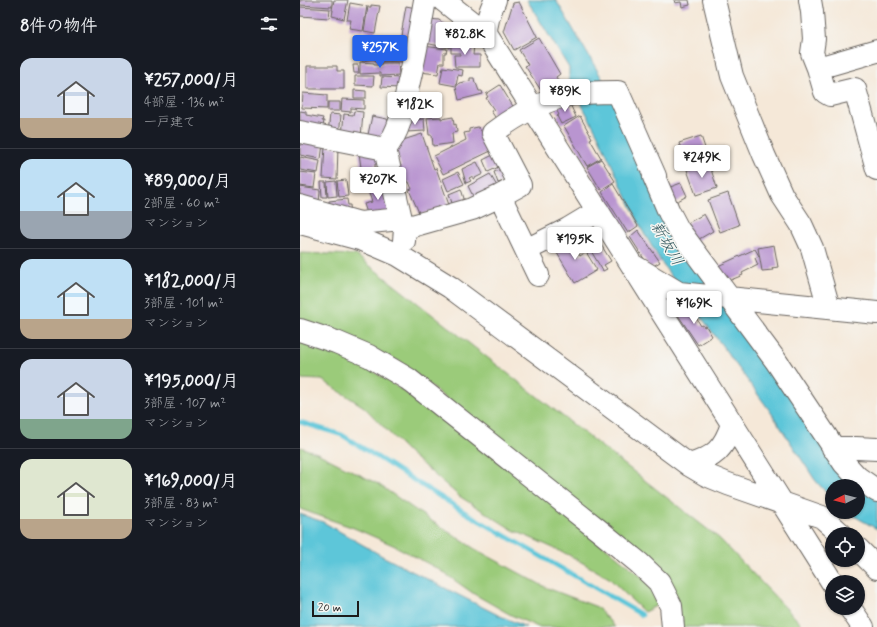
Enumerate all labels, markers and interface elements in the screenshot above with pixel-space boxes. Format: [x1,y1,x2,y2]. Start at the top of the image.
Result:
icon: filters [258,13,280,35]
text: 8件の物件 [20,15,98,37]
pin: ¥82.8K [432,22,498,56]
text: ¥82.8K [445,26,485,43]
pin: ¥257K [352,35,408,69]
text: ¥257K [361,39,399,56]
text: ¥257,000/月 [144,69,238,91]
icon: home [52,74,100,122]
pin: ¥89K [541,79,589,113]
text: ¥89K [549,83,581,100]
pin: ¥182K [387,92,443,126]
text: 4部屋 · 136 m² [144,94,225,111]
text: ¥182K [396,96,434,113]
text: 一戸建て [144,114,196,131]
pin: ¥249K [674,145,730,179]
text: ¥249K [683,149,721,166]
pin: ¥207K [350,167,406,201]
text: ¥89,000/月 [144,170,231,192]
text: ¥207K [359,171,397,188]
icon: home [52,175,100,223]
text: 2部屋 · 60 m² [144,195,220,212]
text: マンション [144,215,208,232]
water label: 新坂川 [646,218,688,270]
pin: ¥195K [547,227,603,261]
text: ¥195K [556,231,594,248]
text: ¥182,000/月 [144,270,238,292]
icon: home [52,275,100,323]
pin: ¥169K [666,291,722,325]
text: 3部屋 · 101 m² [144,295,224,312]
text: ¥169K [676,295,712,312]
text: マンション [144,315,208,332]
text: ¥195,000/月 [144,370,239,392]
icon: home [52,375,100,423]
text: 3部屋 · 107 m² [144,395,226,412]
text: マンション [144,415,208,432]
text: ¥169,000/月 [144,470,237,492]
icon: home [52,475,100,523]
north arrow [825,479,865,519]
map controls [825,479,865,615]
text: 3部屋 · 83 m² [144,495,218,512]
text: マンション [144,515,208,532]
button: locate [825,527,865,567]
button: layers [825,575,865,615]
scale bar [312,599,359,618]
text: 20 m [318,601,341,615]

